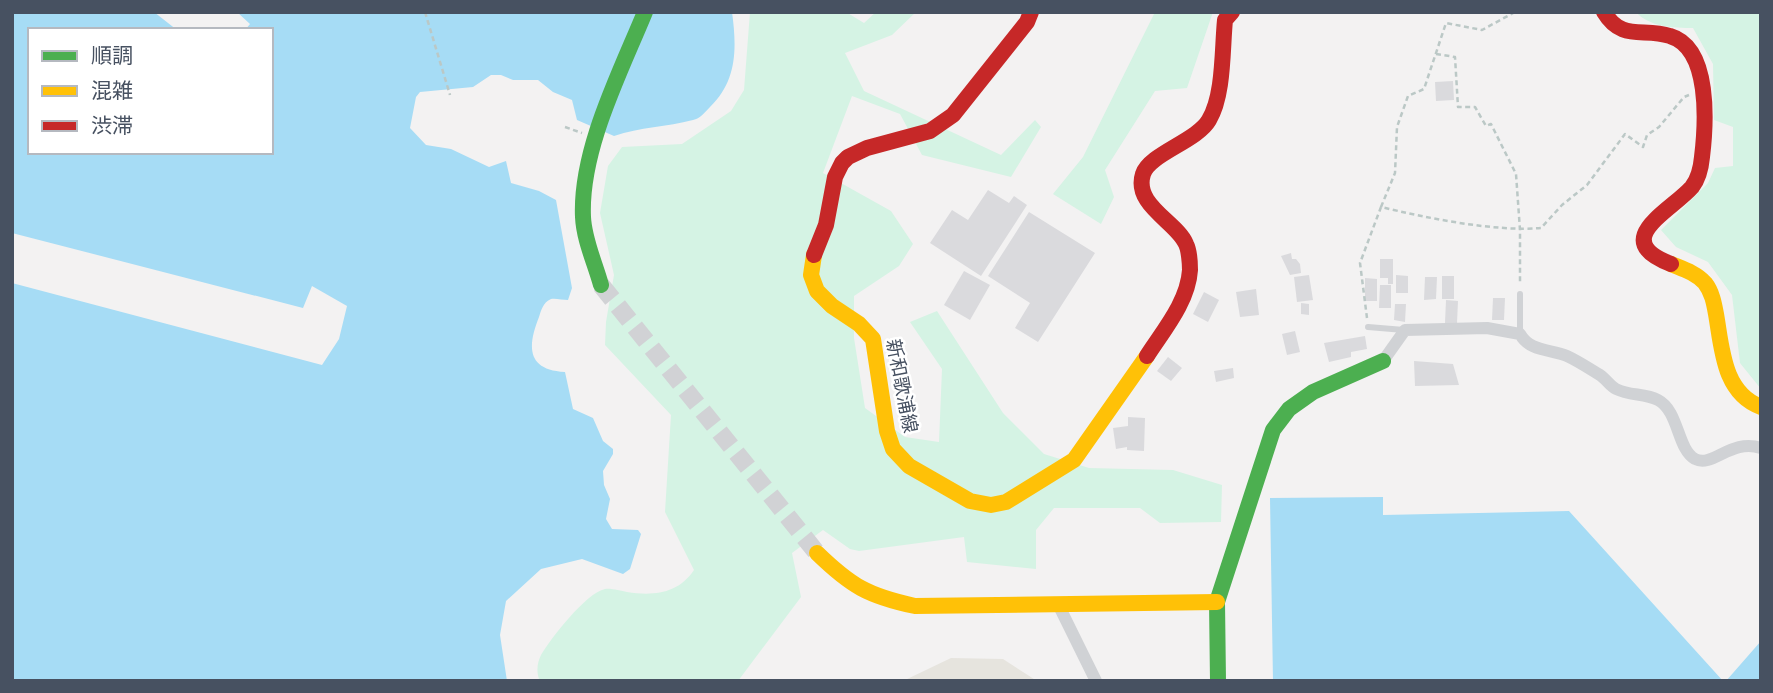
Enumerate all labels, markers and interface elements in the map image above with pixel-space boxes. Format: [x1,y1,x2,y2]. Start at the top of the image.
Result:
legend [28,28,273,154]
text: 順調 [91,41,133,70]
text: 混雑 [91,76,133,105]
text: 渋滞 [91,111,133,140]
street label: 新和歌浦線 [880,337,924,435]

